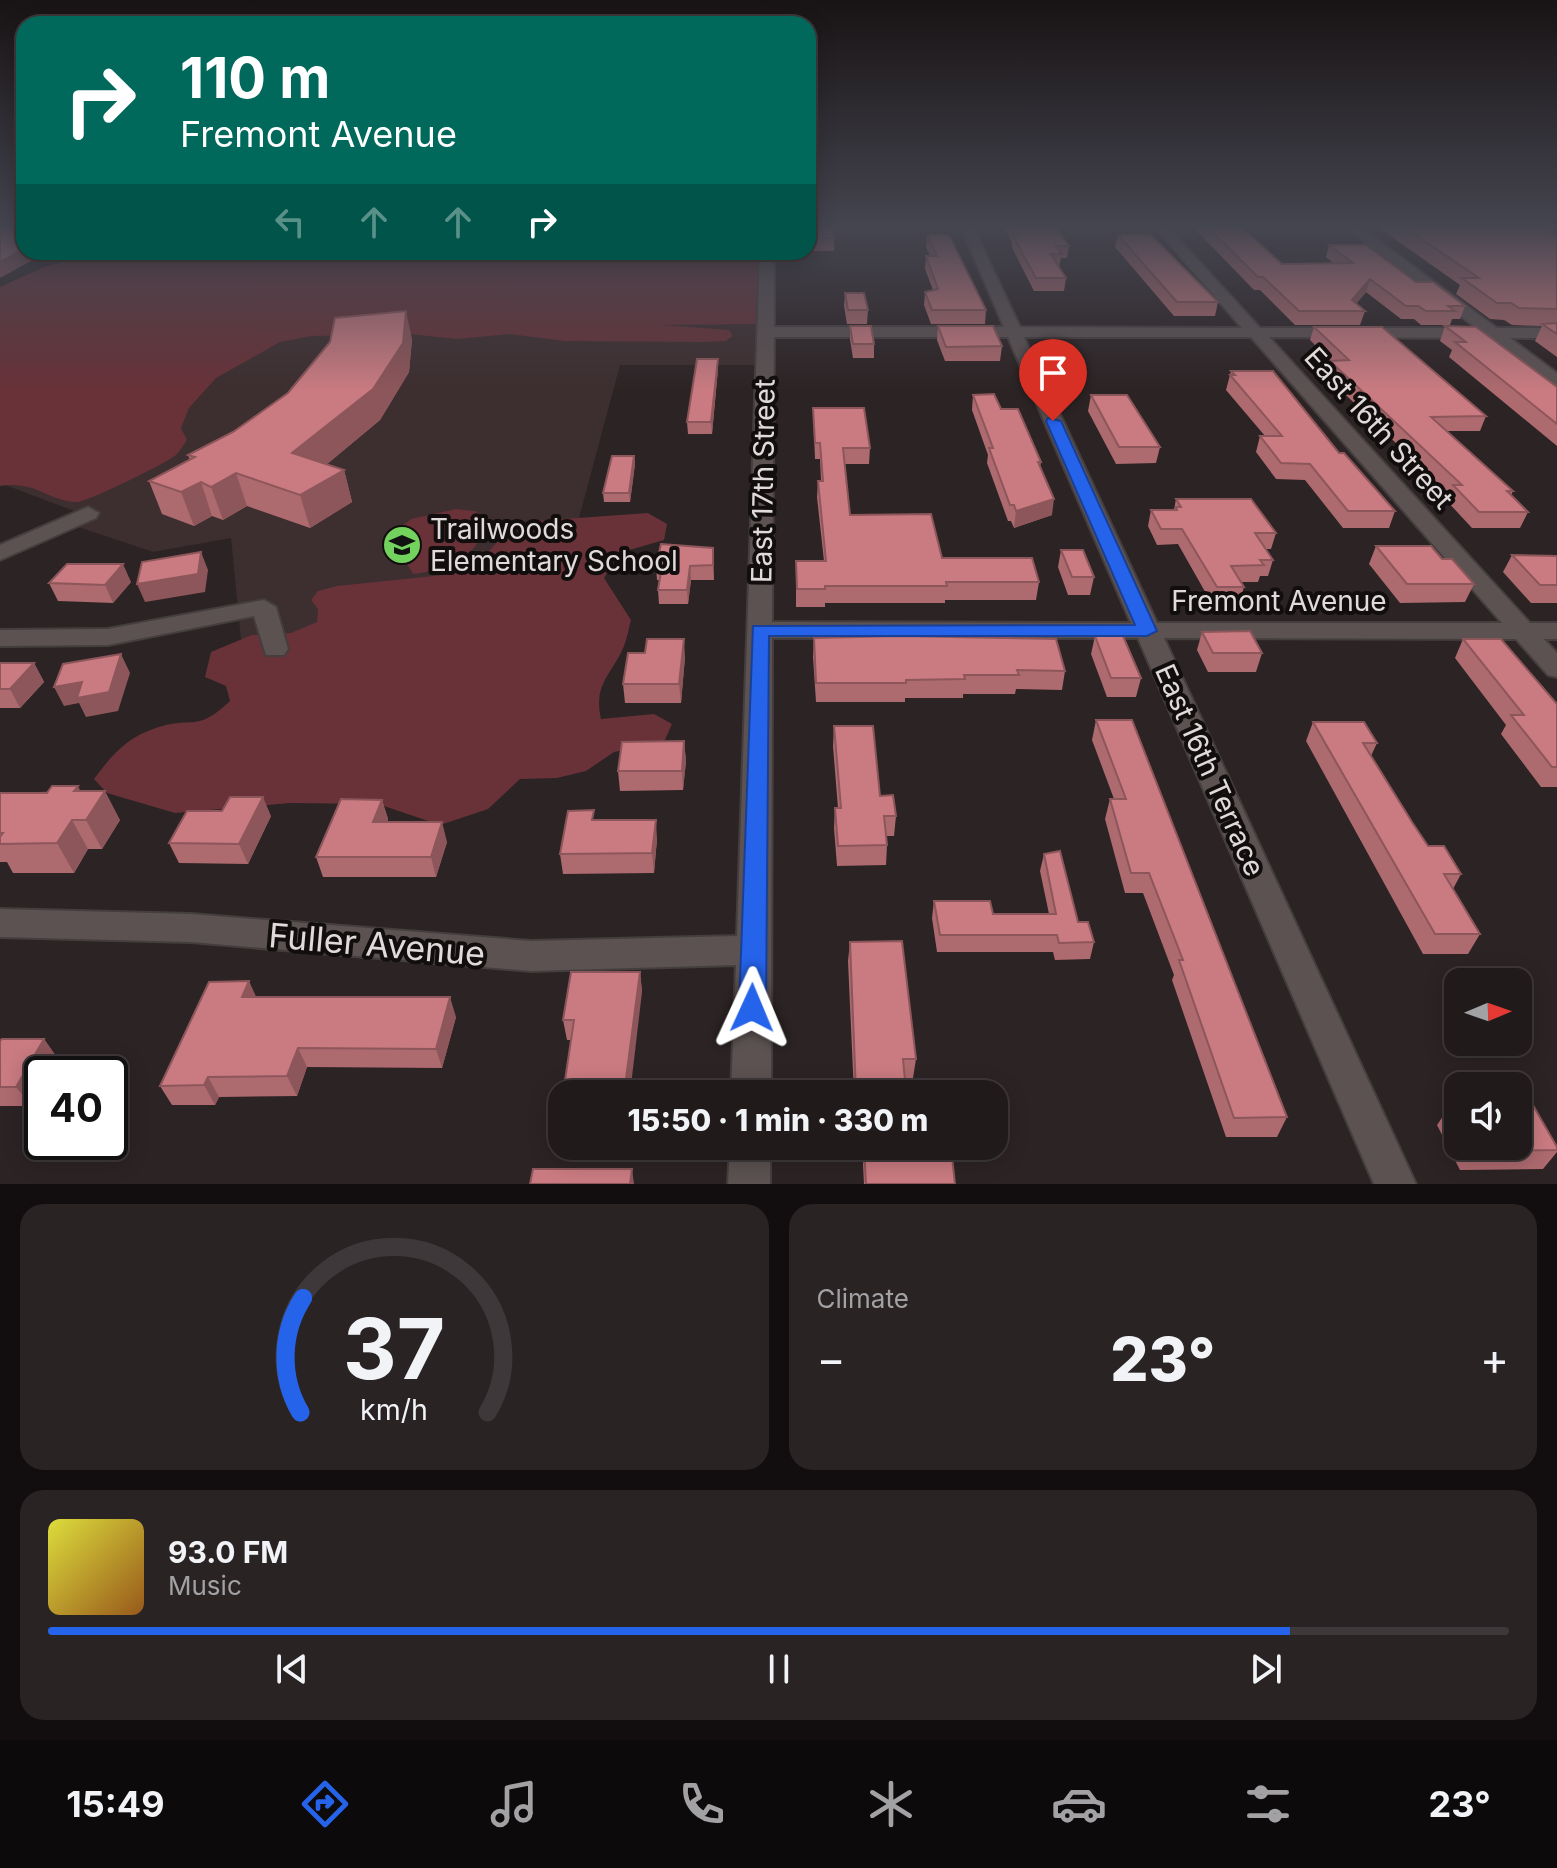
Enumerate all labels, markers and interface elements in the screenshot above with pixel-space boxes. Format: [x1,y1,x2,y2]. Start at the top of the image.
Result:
text: 110 m [180,44,330,112]
icon: right [48,48,152,152]
text: Fremont Avenue [180,112,457,156]
icon: left [268,200,312,244]
icon: ahead [352,200,396,244]
icon: ahead [436,200,480,244]
icon: right [520,200,564,244]
pin [1019,339,1087,421]
street label: East 16th Street [1298,340,1460,516]
icon: arrive [1031,351,1075,395]
street label: East 17th Street [744,379,782,583]
place label: Trailwoods Elementary School [430,512,678,578]
school or university icon: Trailwoods Elementary School [381,524,423,566]
street label: Fremont Avenue [1171,584,1387,618]
street label: East 16th Terrace [1148,659,1272,881]
street label: Fuller Avenue [267,914,487,974]
position arrow [710,966,794,1050]
north arrow [1444,968,1532,1056]
map controls [1444,968,1532,1160]
speed limit sign: 40 [24,1056,128,1160]
button: sound [1444,1072,1532,1160]
text: 15:50 · 1 min · 330 m [628,1102,928,1138]
text: Climate [817,1283,909,1314]
text: 37 [343,1298,445,1399]
text: 23° [1110,1323,1215,1395]
text: − [817,1332,846,1386]
text: + [1480,1332,1509,1386]
text: km/h [360,1392,428,1427]
text: 93.0 FM [168,1534,288,1570]
text: Music [168,1570,242,1601]
icon: previous [270,1647,314,1691]
icon: pause [757,1647,801,1691]
icon: next [1244,1647,1288,1691]
icon: directions [297,1776,353,1832]
icon: music [486,1776,542,1832]
icon: phone [674,1776,730,1832]
icon: climate [863,1776,919,1832]
icon: car [1051,1776,1107,1832]
icon: filters [1240,1776,1296,1832]
text: 15:49 [66,1782,165,1826]
text: 23° [1429,1782,1491,1826]

